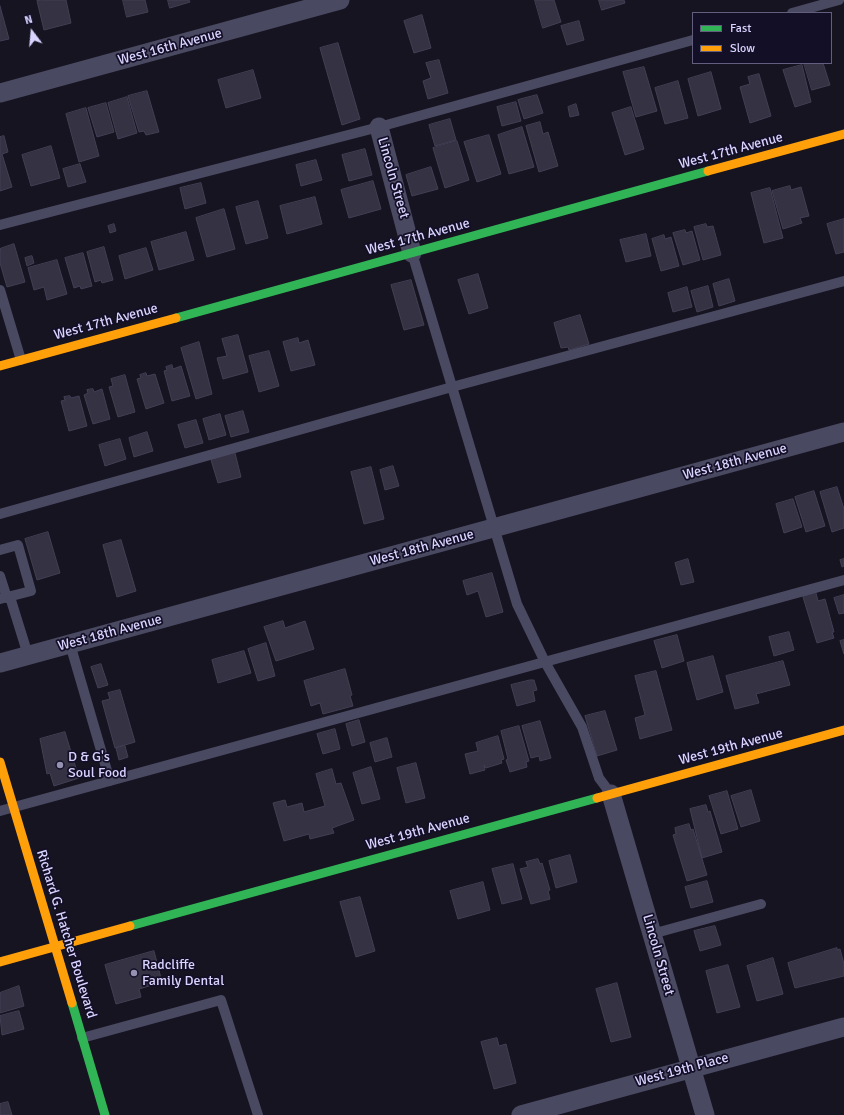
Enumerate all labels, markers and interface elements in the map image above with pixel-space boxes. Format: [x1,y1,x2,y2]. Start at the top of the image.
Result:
north arrow [12,12,52,52]
legend [692,12,832,64]
text: N [23,13,34,27]
text: Fast [730,21,751,36]
street label: West 16th Avenue [116,25,224,69]
text: Slow [730,41,755,56]
street label: West 17th Avenue [677,129,785,173]
street label: Lincoln Street [373,136,413,220]
street label: West 17th Avenue [364,215,472,259]
street label: West 17th Avenue [52,300,160,344]
street label: West 18th Avenue [681,440,789,484]
street label: West 18th Avenue [368,526,476,570]
street label: West 18th Avenue [56,611,164,655]
street label: West 19th Avenue [677,725,785,769]
place label: D & G's Soul Food [68,749,127,782]
marker: D & G's Soul Food [55,760,65,770]
street label: West 19th Avenue [364,810,472,854]
street label: Richard G. Hatcher Boulevard [32,848,100,1020]
street label: Lincoln Street [638,913,678,997]
place label: Radcliffe Family Dental [142,957,224,990]
marker: Radcliffe Family Dental [129,968,139,978]
street label: West 19th Place [634,1049,730,1091]

